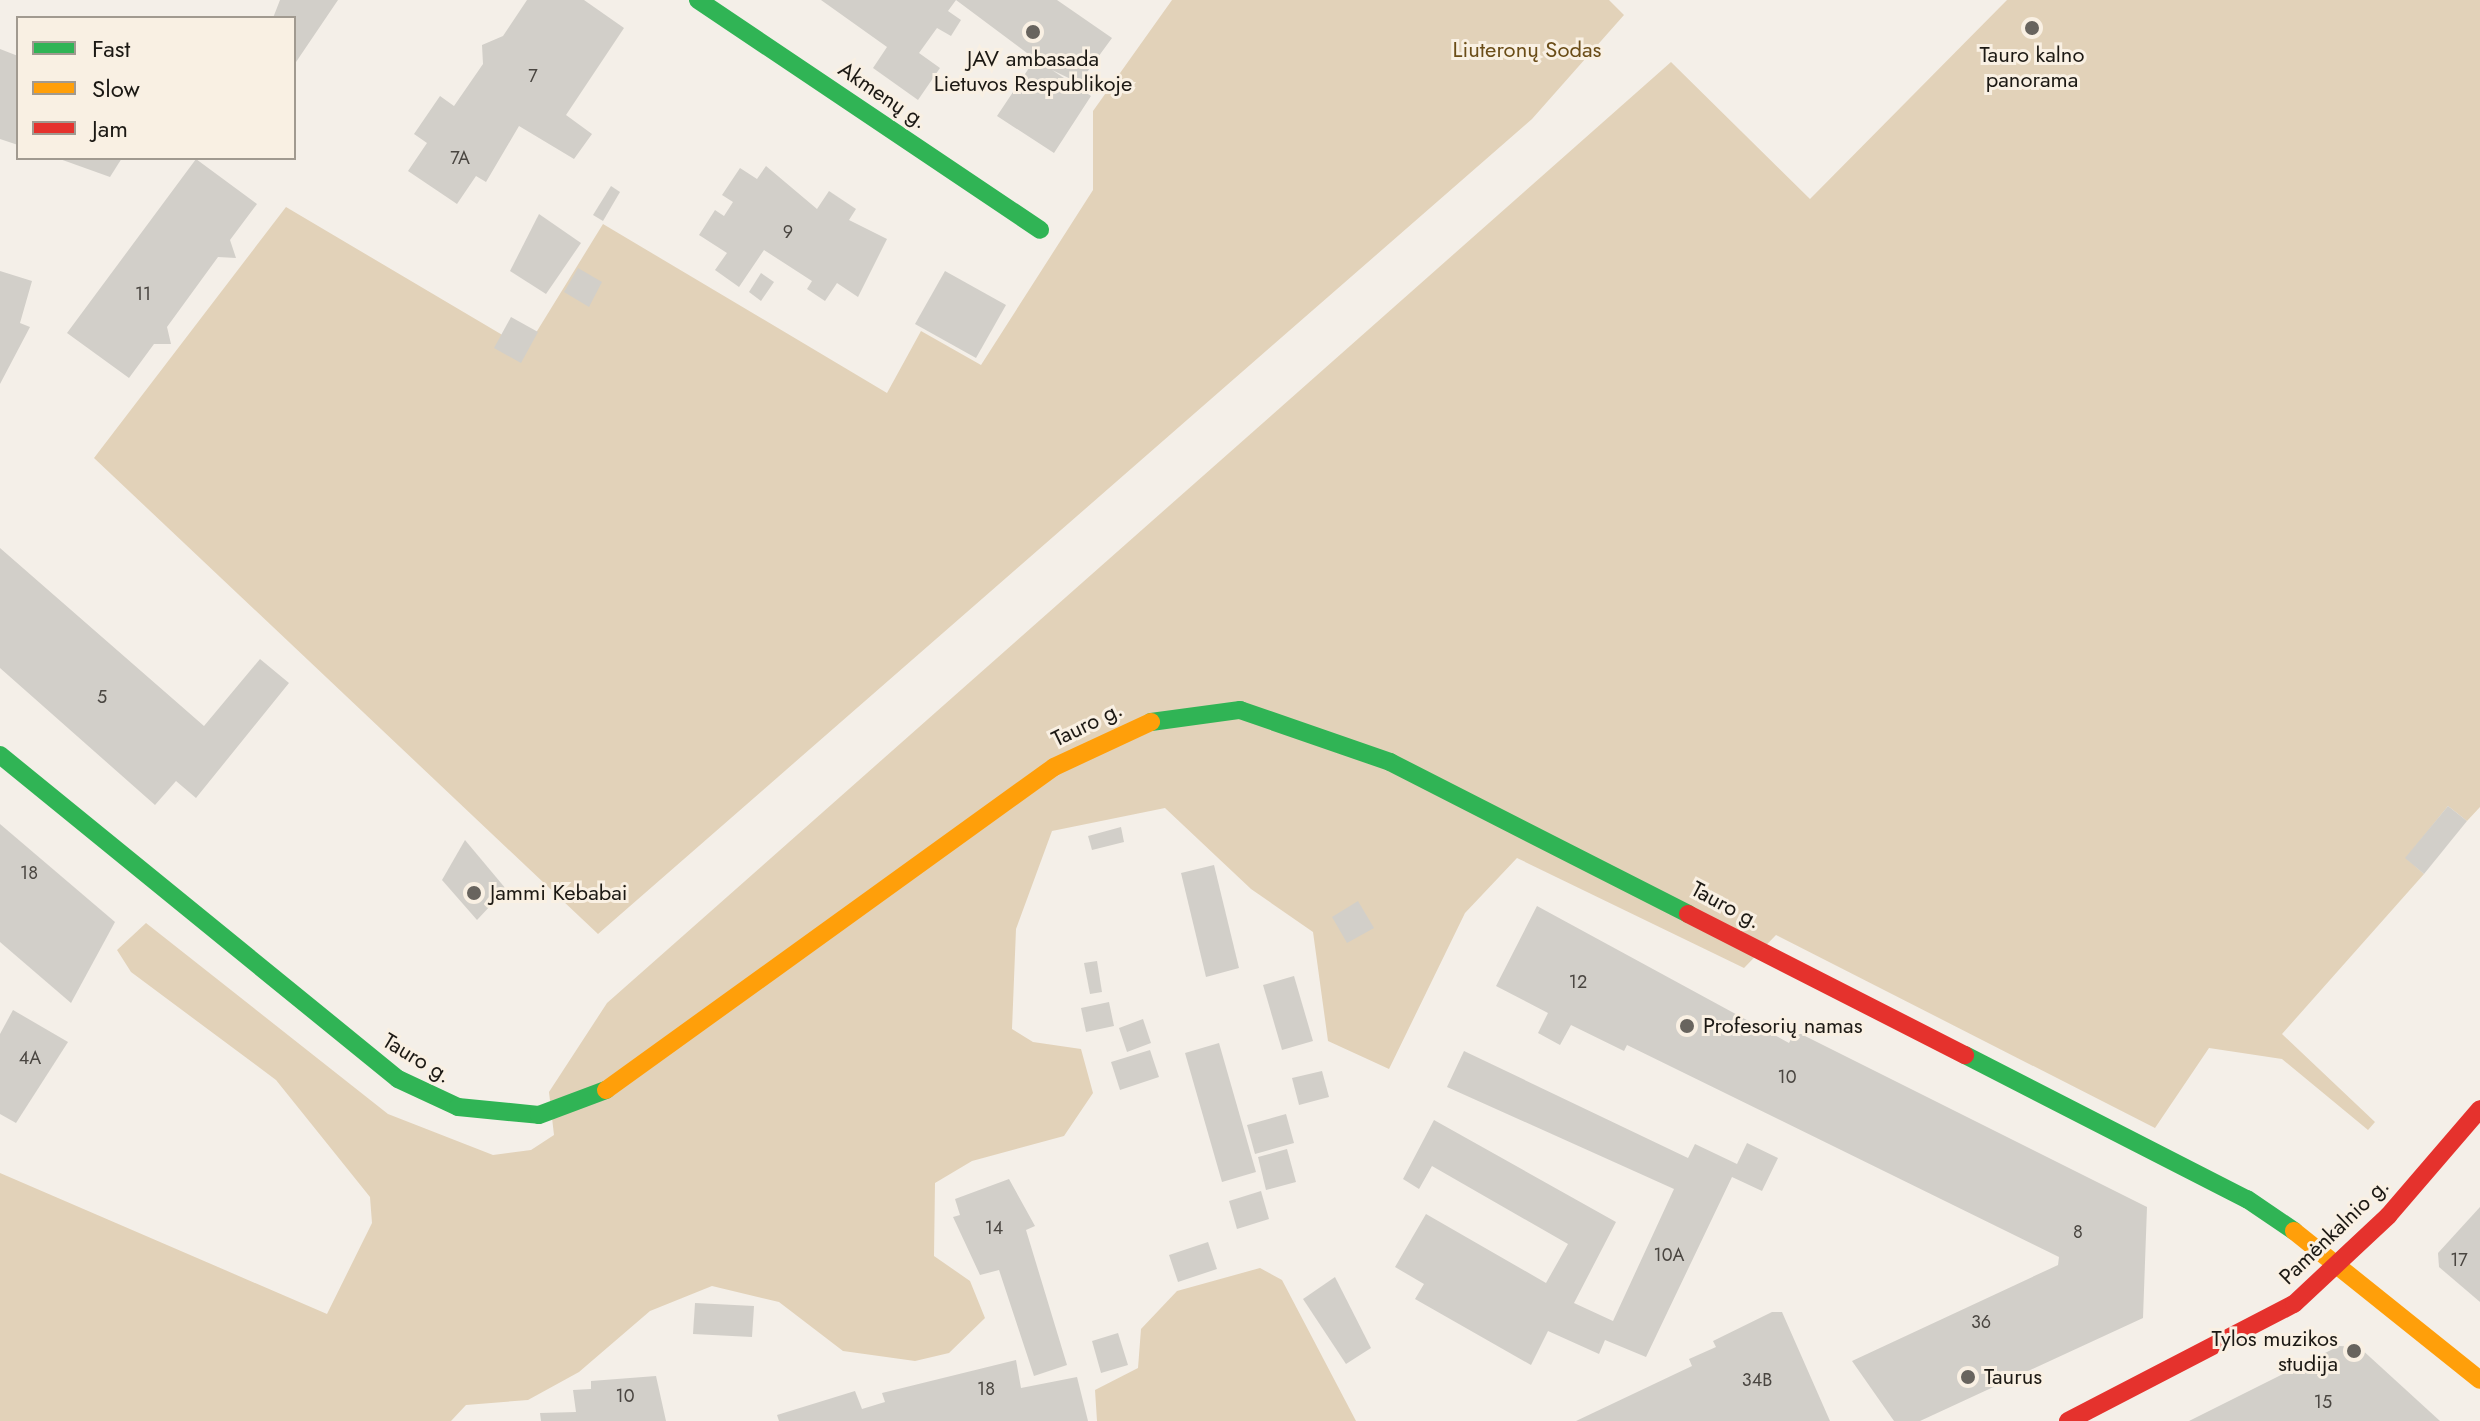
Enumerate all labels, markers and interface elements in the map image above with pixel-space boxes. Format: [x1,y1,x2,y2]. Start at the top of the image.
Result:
legend [16,16,296,160]
marker: Tauro kalno panorama [2023,19,2041,37]
marker: JAV ambasada Lietuvos Respublikoje [1024,23,1042,41]
text: Fast [92,31,130,66]
park label: Liuteronų Sodas [1453,37,1601,63]
place label: Tauro kalno panorama [1980,41,2084,92]
place label: JAV ambasada Lietuvos Respublikoje [934,45,1132,96]
street label: Akmenų g. [834,56,932,134]
house number: 7 [528,65,538,87]
text: Slow [92,71,140,106]
text: Jam [92,111,128,146]
house number: 7A [450,147,470,169]
house number: 9 [783,221,793,243]
house number: 11 [135,283,151,305]
house number: 5 [97,686,107,708]
street label: Tauro g. [1047,696,1127,752]
house number: 18 [20,862,38,884]
street label: Tauro g. [1687,876,1765,934]
place label: Jammi Kebabai [490,880,628,906]
marker: Jammi Kebabai [465,884,483,902]
house number: 12 [1569,971,1587,993]
place label: Profesorių namas [1703,1013,1862,1039]
marker: Profesorių namas [1678,1017,1696,1035]
street label: Tauro g. [378,1027,456,1089]
house number: 4A [19,1047,41,1069]
house number: 10 [1778,1066,1796,1088]
street label: Pamėnkalnio g. [2274,1172,2394,1290]
house number: 14 [985,1217,1003,1239]
house number: 8 [2073,1221,2083,1243]
house number: 10A [1654,1244,1684,1266]
house number: 17 [2450,1249,2468,1271]
house number: 36 [1971,1311,1991,1333]
place label: Tylos muzikos studija [2211,1325,2338,1376]
marker: Tylos muzikos studija [2345,1342,2363,1360]
place label: Taurus [1984,1364,2042,1390]
marker: Taurus [1959,1368,1977,1386]
house number: 34B [1742,1369,1772,1391]
house number: 18 [977,1378,995,1400]
house number: 10 [616,1385,634,1407]
house number: 15 [2314,1391,2332,1413]

